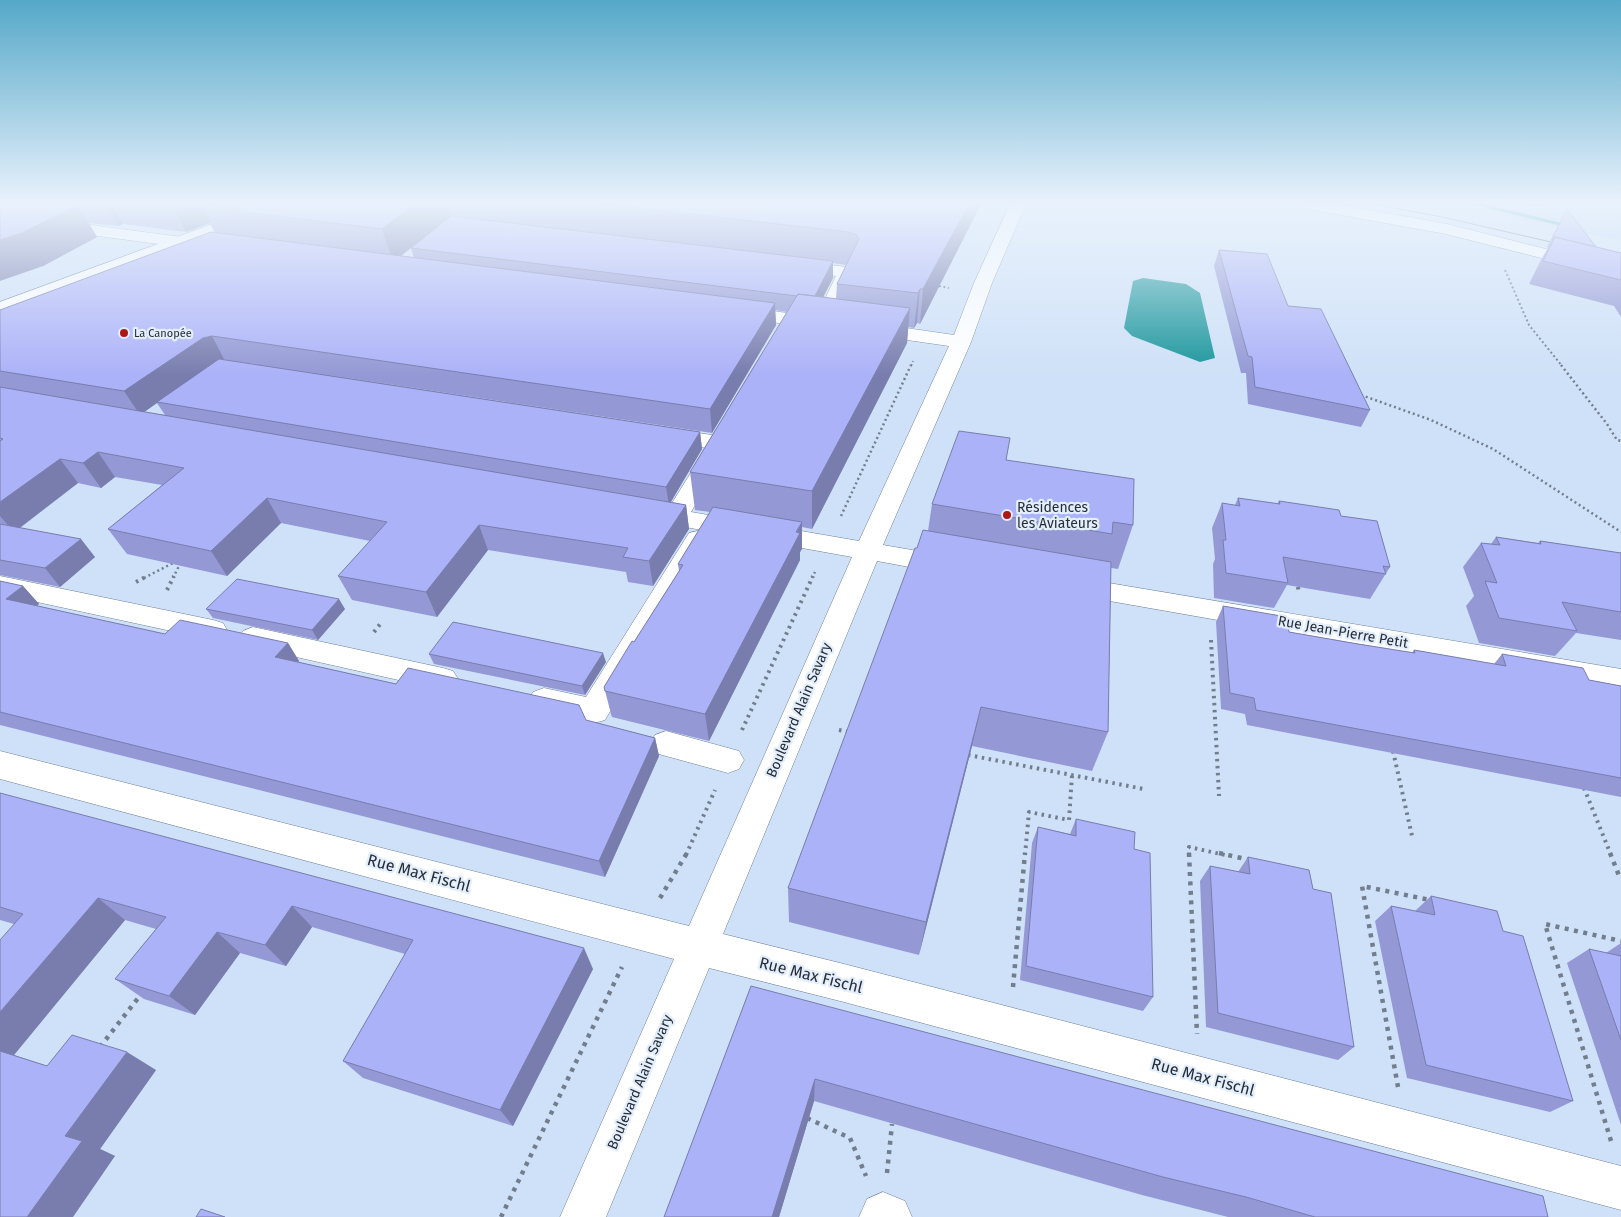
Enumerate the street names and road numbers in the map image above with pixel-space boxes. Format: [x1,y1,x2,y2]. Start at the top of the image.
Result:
street label: Rue Jean-Pierre Petit [1277,612,1410,652]
street label: Boulevard Alain Savary [763,640,835,780]
street label: Rue Max Fischl [365,850,473,896]
street label: Rue Max Fischl [757,953,865,997]
street label: Boulevard Alain Savary [604,1012,676,1152]
street label: Rue Max Fischl [1149,1054,1257,1100]

